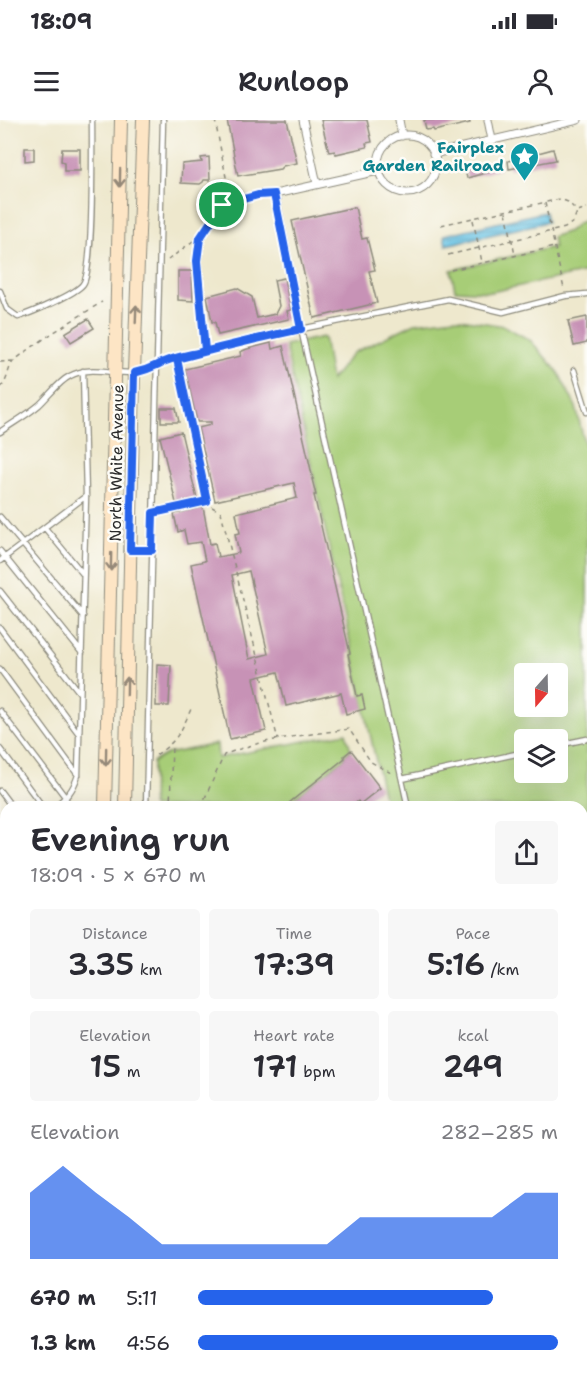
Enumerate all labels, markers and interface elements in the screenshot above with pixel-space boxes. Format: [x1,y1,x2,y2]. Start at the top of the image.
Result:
text: 18:09 [30,7,92,36]
text: Runloop [238,63,349,100]
icon: menu [30,65,63,98]
icon: person [524,65,557,98]
place label: Fairplex Garden Railroad [362,137,504,176]
place icon: Fairplex Garden Railroad [509,140,541,182]
one-way arrow [114,168,125,188]
pin [196,179,247,230]
icon: arrive [205,188,238,221]
one-way arrow [131,305,142,325]
street label: North White Avenue [105,384,128,542]
one-way arrow [105,552,117,572]
north arrow [514,663,568,717]
map controls [514,663,568,783]
one-way arrow [122,676,133,696]
button: layers [514,729,568,783]
one-way arrow [101,747,112,767]
text: Evening run [30,817,230,862]
button: share [495,821,558,884]
text: 18:09 · 5 × 670 m [30,862,206,888]
text: Distance [82,923,148,944]
text: Time [276,923,312,944]
text: Pace [455,923,491,944]
text: 3.35 [68,944,134,985]
text: 17:39 [253,944,335,985]
text: 5:16 [427,944,485,985]
text: km [134,959,162,980]
text: /km [485,959,519,980]
text: Elevation [79,1025,151,1046]
text: Heart rate [253,1025,335,1046]
text: kcal [457,1025,489,1046]
text: 15 [90,1046,121,1087]
text: 171 [252,1046,298,1087]
text: 249 [443,1046,503,1087]
text: m [121,1061,140,1082]
text: bpm [298,1061,336,1082]
text: Elevation [30,1119,120,1145]
text: 282–285 m [441,1119,558,1145]
text: 670 m [30,1285,96,1311]
text: 5:11 [126,1285,158,1311]
text: 1.3 km [30,1330,96,1356]
text: 4:56 [126,1330,170,1356]

